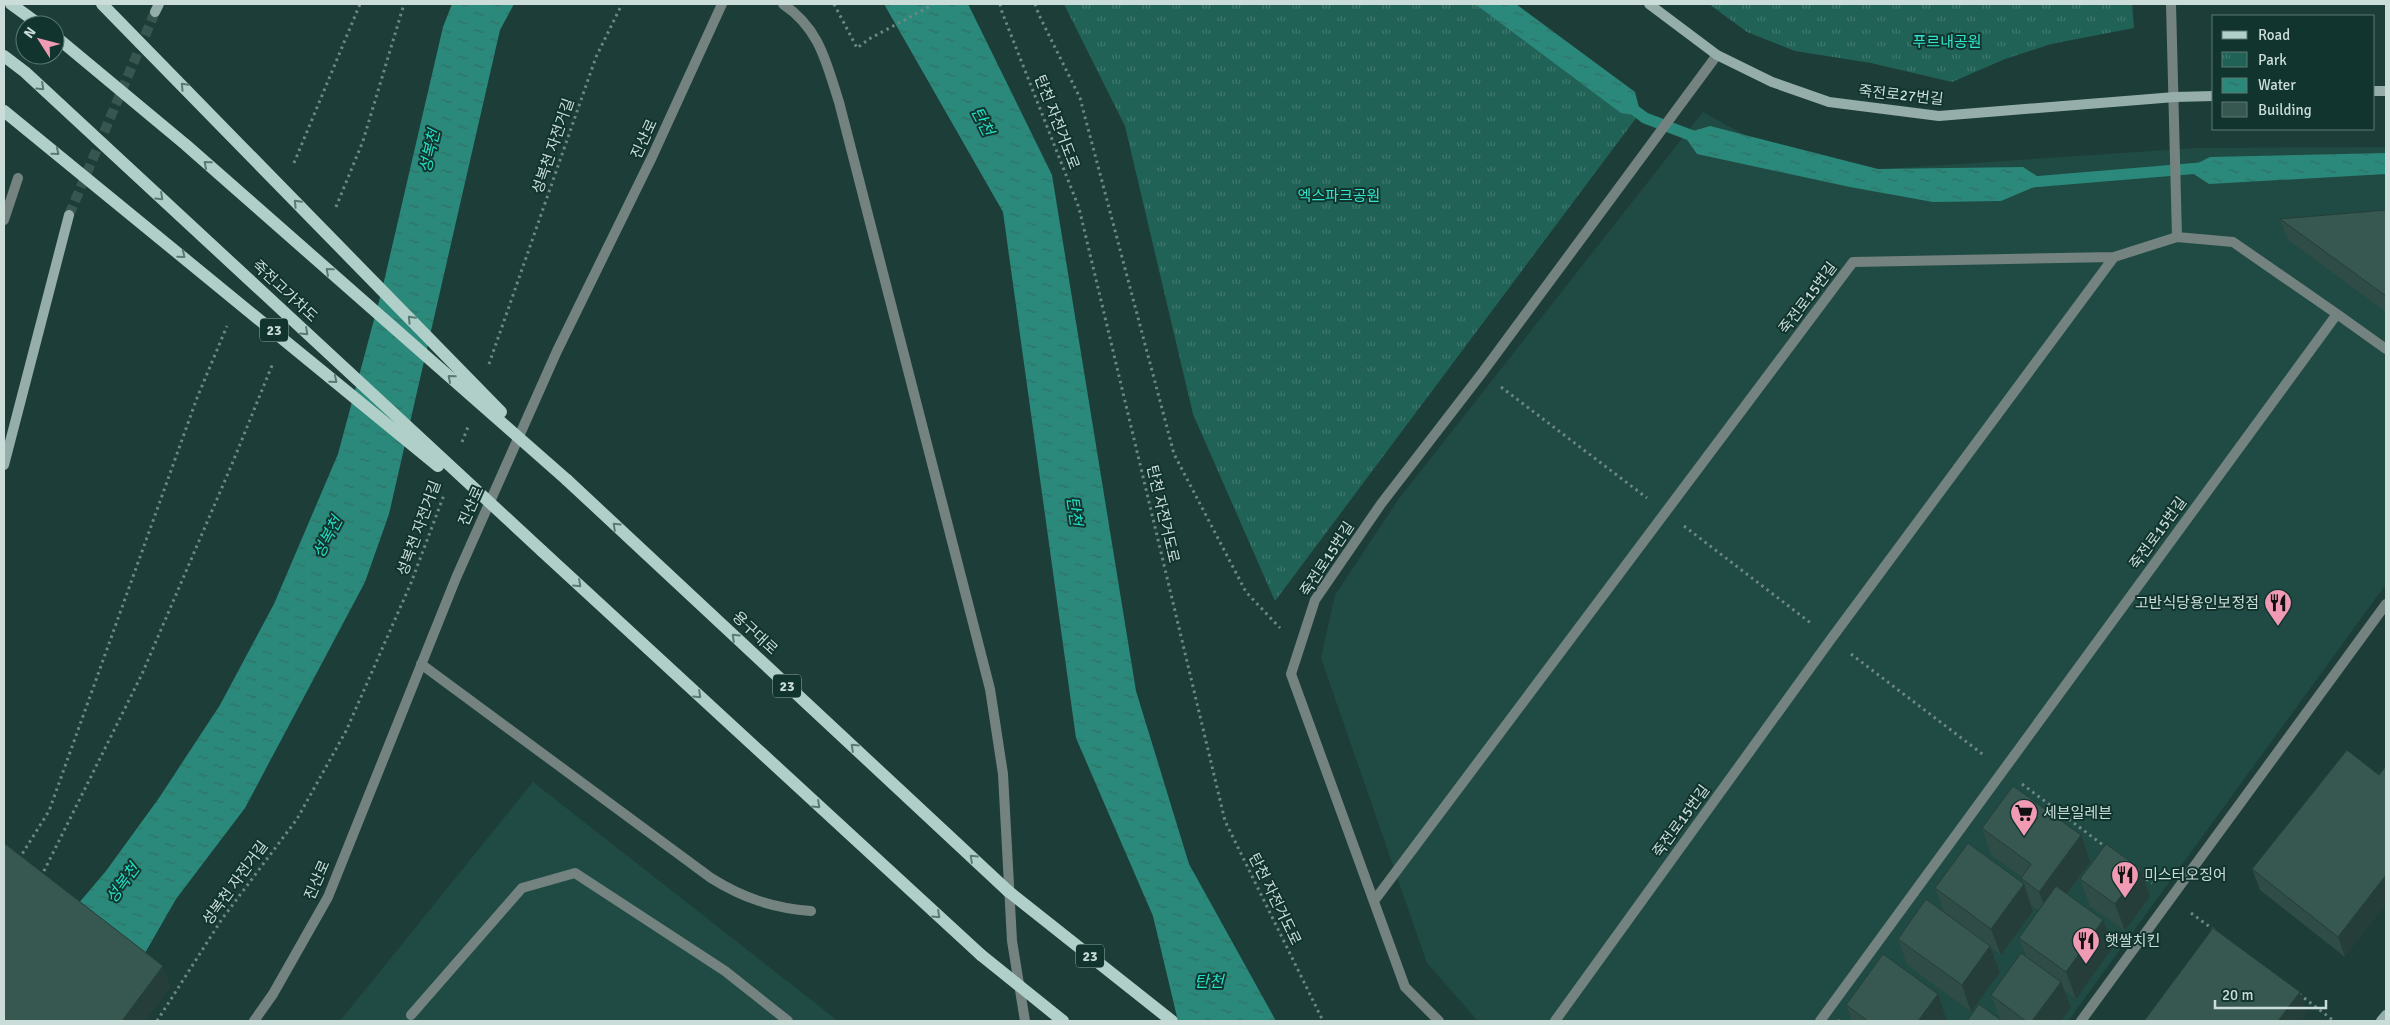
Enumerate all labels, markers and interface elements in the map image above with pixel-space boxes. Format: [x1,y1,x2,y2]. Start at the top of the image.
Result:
north arrow [15,15,65,65]
legend [2212,15,2375,130]
text: N [20,24,40,42]
text: Road [2258,26,2290,44]
park label: 푸르내공원 [1912,33,1982,51]
text: Park [2258,51,2287,69]
street label: 탄천 자전거도로 [1031,72,1083,172]
text: Water [2258,76,2296,94]
one-way arrow [36,81,45,90]
street label: 죽전로27번길 [1858,82,1944,108]
one-way arrow [181,83,190,92]
street label: 성복천 자전거길 [528,96,578,196]
text: Building [2258,101,2312,119]
water label: 탄천 [967,104,999,141]
street label: 진산로 [627,116,661,162]
water label: 성복천 [415,125,445,175]
one-way arrow [50,147,59,156]
one-way arrow [204,161,213,170]
park label: 엑스파크공원 [1298,187,1380,205]
one-way arrow [155,191,164,200]
one-way arrow [294,200,303,209]
one-way arrow [176,249,185,257]
street label: 죽전고가차도 [249,256,321,326]
street label: 죽전로15번길 [1775,259,1841,337]
one-way arrow [326,268,335,277]
one-way arrow [408,316,417,325]
road number: 23 [260,318,288,342]
one-way arrow [300,326,309,335]
one-way arrow [329,374,338,383]
one-way arrow [448,375,457,384]
street label: 탄천 자전거도로 [1143,463,1183,565]
street label: 성복천 자전거길 [393,478,445,578]
street label: 진산로 [454,483,488,529]
street label: 죽전로15번길 [2126,493,2190,573]
water label: 탄천 [1062,495,1086,529]
water label: 성복천 [309,511,348,562]
street label: 죽전로15번길 [1296,518,1358,600]
one-way arrow [613,523,622,532]
one-way arrow [572,579,581,588]
restaurant icon: 고반식당용인보정점 [2263,588,2293,627]
place label: 고반식당용인보정점 [2135,594,2259,612]
street label: 용구대로 [729,608,781,658]
one-way arrow [731,633,740,642]
road number: 23 [773,674,801,698]
one-way arrow [692,689,701,698]
one-way arrow [850,744,859,753]
street label: 죽전로15번길 [1649,781,1713,861]
supermarket icon: 세븐일레븐 [2009,798,2039,837]
one-way arrow [812,799,821,808]
place label: 세븐일레븐 [2043,804,2112,822]
street label: 성복천 자전거길 [198,837,272,929]
street label: 탄천 자전거도로 [1245,850,1305,948]
one-way arrow [969,855,978,864]
street label: 진산로 [300,857,334,903]
water label: 성복천 [102,858,145,907]
restaurant icon: 미스터오징어 [2110,860,2140,899]
place label: 미스터오징어 [2144,866,2227,884]
one-way arrow [931,909,940,918]
restaurant icon: 햇쌀치킨 [2071,926,2101,965]
place label: 햇쌀치킨 [2105,932,2160,950]
road number: 23 [1076,944,1104,968]
water label: 탄천 [1194,972,1226,992]
scale bar [2215,978,2326,1010]
text: 20 m [2222,986,2253,1004]

